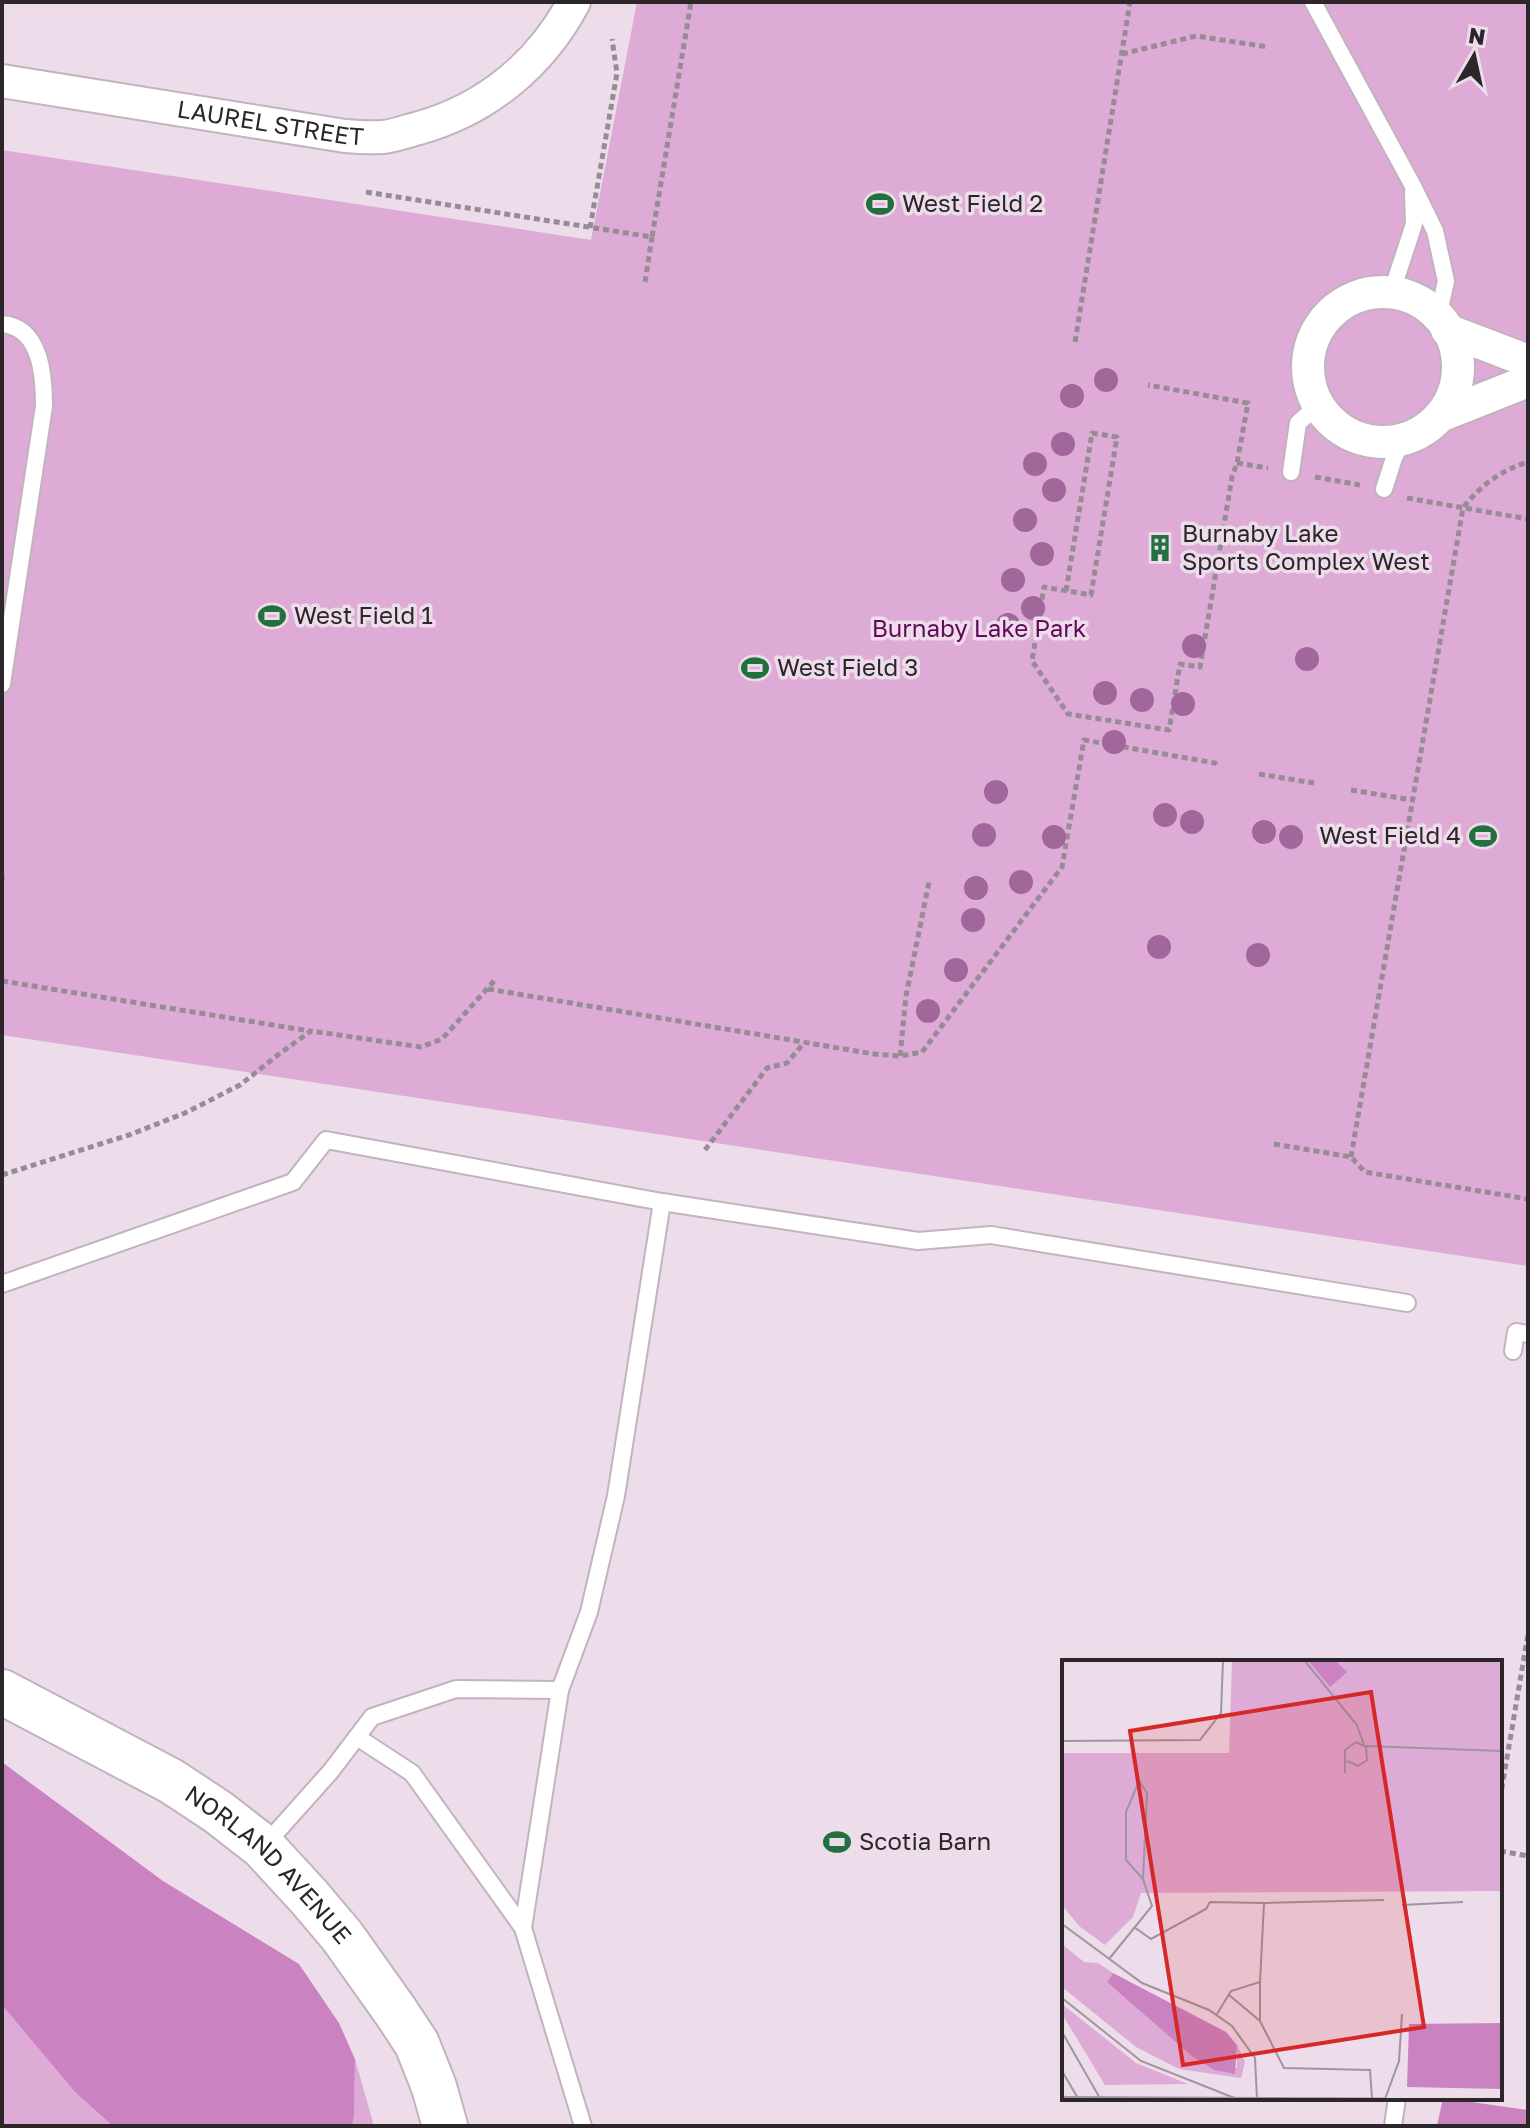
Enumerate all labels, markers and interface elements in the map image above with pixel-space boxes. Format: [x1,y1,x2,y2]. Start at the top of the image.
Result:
north arrow [1434,16,1514,96]
text: N [1467,21,1488,50]
street label: LAUREL STREET [175,93,365,150]
place label: West Field 2 [902,188,1043,217]
sports icon: West Field 2 [865,189,895,219]
place label: Burnaby Lake Sports Complex West [1182,518,1430,575]
building icon: Burnaby Lake Sports Complex West [1145,533,1175,563]
place label: West Field 1 [294,600,433,629]
sports icon: West Field 1 [257,601,287,631]
park label: Burnaby Lake Park [872,613,1086,642]
place label: West Field 3 [777,652,918,681]
sports icon: West Field 3 [740,653,770,683]
place label: West Field 4 [1319,820,1461,849]
sports icon: West Field 4 [1468,821,1498,851]
inset map [1062,1660,1502,2100]
street label: NORLAND AVENUE [180,1778,358,1949]
place label: Scotia Barn [859,1826,991,1855]
sports icon: Scotia Barn [822,1827,852,1857]

